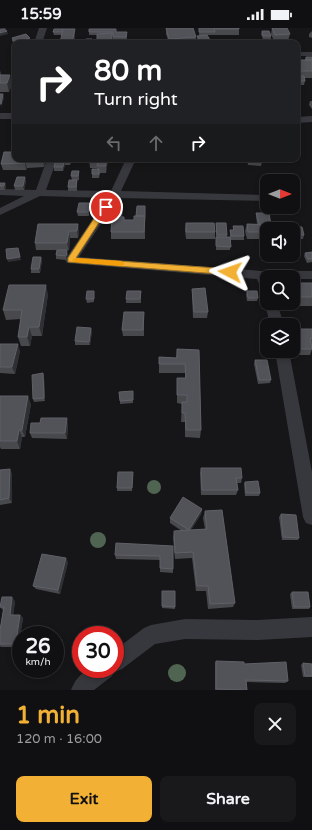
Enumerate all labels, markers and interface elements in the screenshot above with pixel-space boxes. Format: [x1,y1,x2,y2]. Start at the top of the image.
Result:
text: 15:59 [20,5,62,23]
text: 80 m [94,54,162,88]
icon: right [28,56,80,108]
text: Turn right [94,88,178,110]
icon: left [103,132,125,154]
icon: ahead [145,132,167,154]
icon: right [187,132,209,154]
north arrow [260,174,300,214]
map controls [260,174,300,358]
pin [89,190,123,224]
icon: arrive [95,196,117,218]
button: sound [260,222,300,262]
position arrow [209,251,251,293]
button: search [260,270,300,310]
button: layers [260,318,300,358]
speed limit sign: 30 [72,626,124,678]
text: 26 [25,635,51,659]
text: km/h [25,656,51,668]
text: 1 min [16,701,80,730]
button: close [254,703,296,745]
text: 120 m · 16:00 [16,731,102,747]
button: Exit [16,776,152,822]
button: Share [160,776,296,822]

